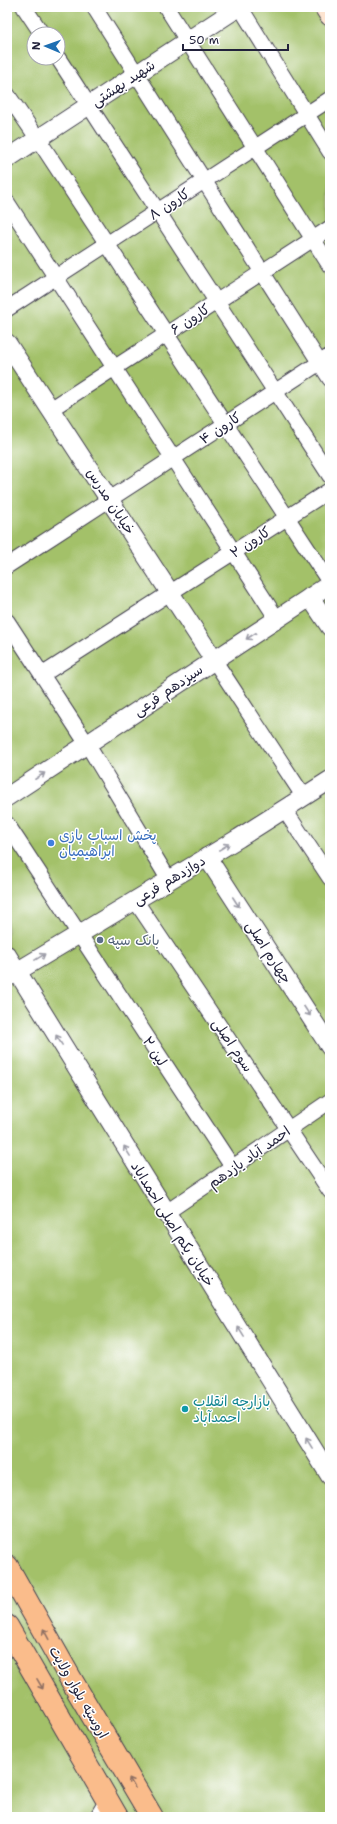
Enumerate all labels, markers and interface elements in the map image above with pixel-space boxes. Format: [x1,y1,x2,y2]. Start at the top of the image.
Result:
north arrow [26,26,66,66]
scale bar [183,26,288,52]
text: 50 m [189,32,219,48]
text: N [29,41,44,50]
street label: شهید بهشتی [88,56,158,110]
street label: کارون ۸ [145,184,193,224]
street label: کارون ۶ [167,299,213,339]
street label: کارون ۴ [196,408,244,448]
street label: خیابان مدرس [83,464,139,538]
street label: کارون ۲ [226,522,274,562]
one-way arrow [246,632,257,640]
street label: سیزدهم فرعی [130,660,207,722]
one-way arrow [34,772,45,780]
place label: پخش اسباب بازی ابراهیمیان [59,826,157,860]
marker: پخش اسباب بازی ابراهیمیان [46,838,56,848]
one-way arrow [218,843,230,851]
street label: دوازدهم فرعی [130,851,210,910]
one-way arrow [232,896,240,907]
street label: چهارم اصلی [240,917,296,988]
place label: بانک سپه [108,931,160,950]
marker: بانک سپه [95,935,105,945]
one-way arrow [34,953,46,961]
one-way arrow [303,1005,311,1017]
street label: سوم اصلی [206,1015,257,1077]
street label: لین ۲ [139,1033,171,1069]
one-way arrow [55,1035,63,1046]
street label: احمد آباد یازدهم [204,1122,295,1194]
one-way arrow [123,1145,131,1157]
street label: خیابان یکم اصلی احمداباد [126,1158,219,1291]
one-way arrow [237,1327,245,1338]
place label: بازارچه انقلاب احمدآباد [193,1392,270,1426]
marker: بازارچه انقلاب احمدآباد [180,1404,190,1414]
one-way arrow [305,1437,313,1449]
one-way arrow [42,1628,50,1640]
street label: اروسیّه بلوار ولایت [45,1643,113,1741]
one-way arrow [37,1678,45,1690]
one-way arrow [127,1777,135,1789]

